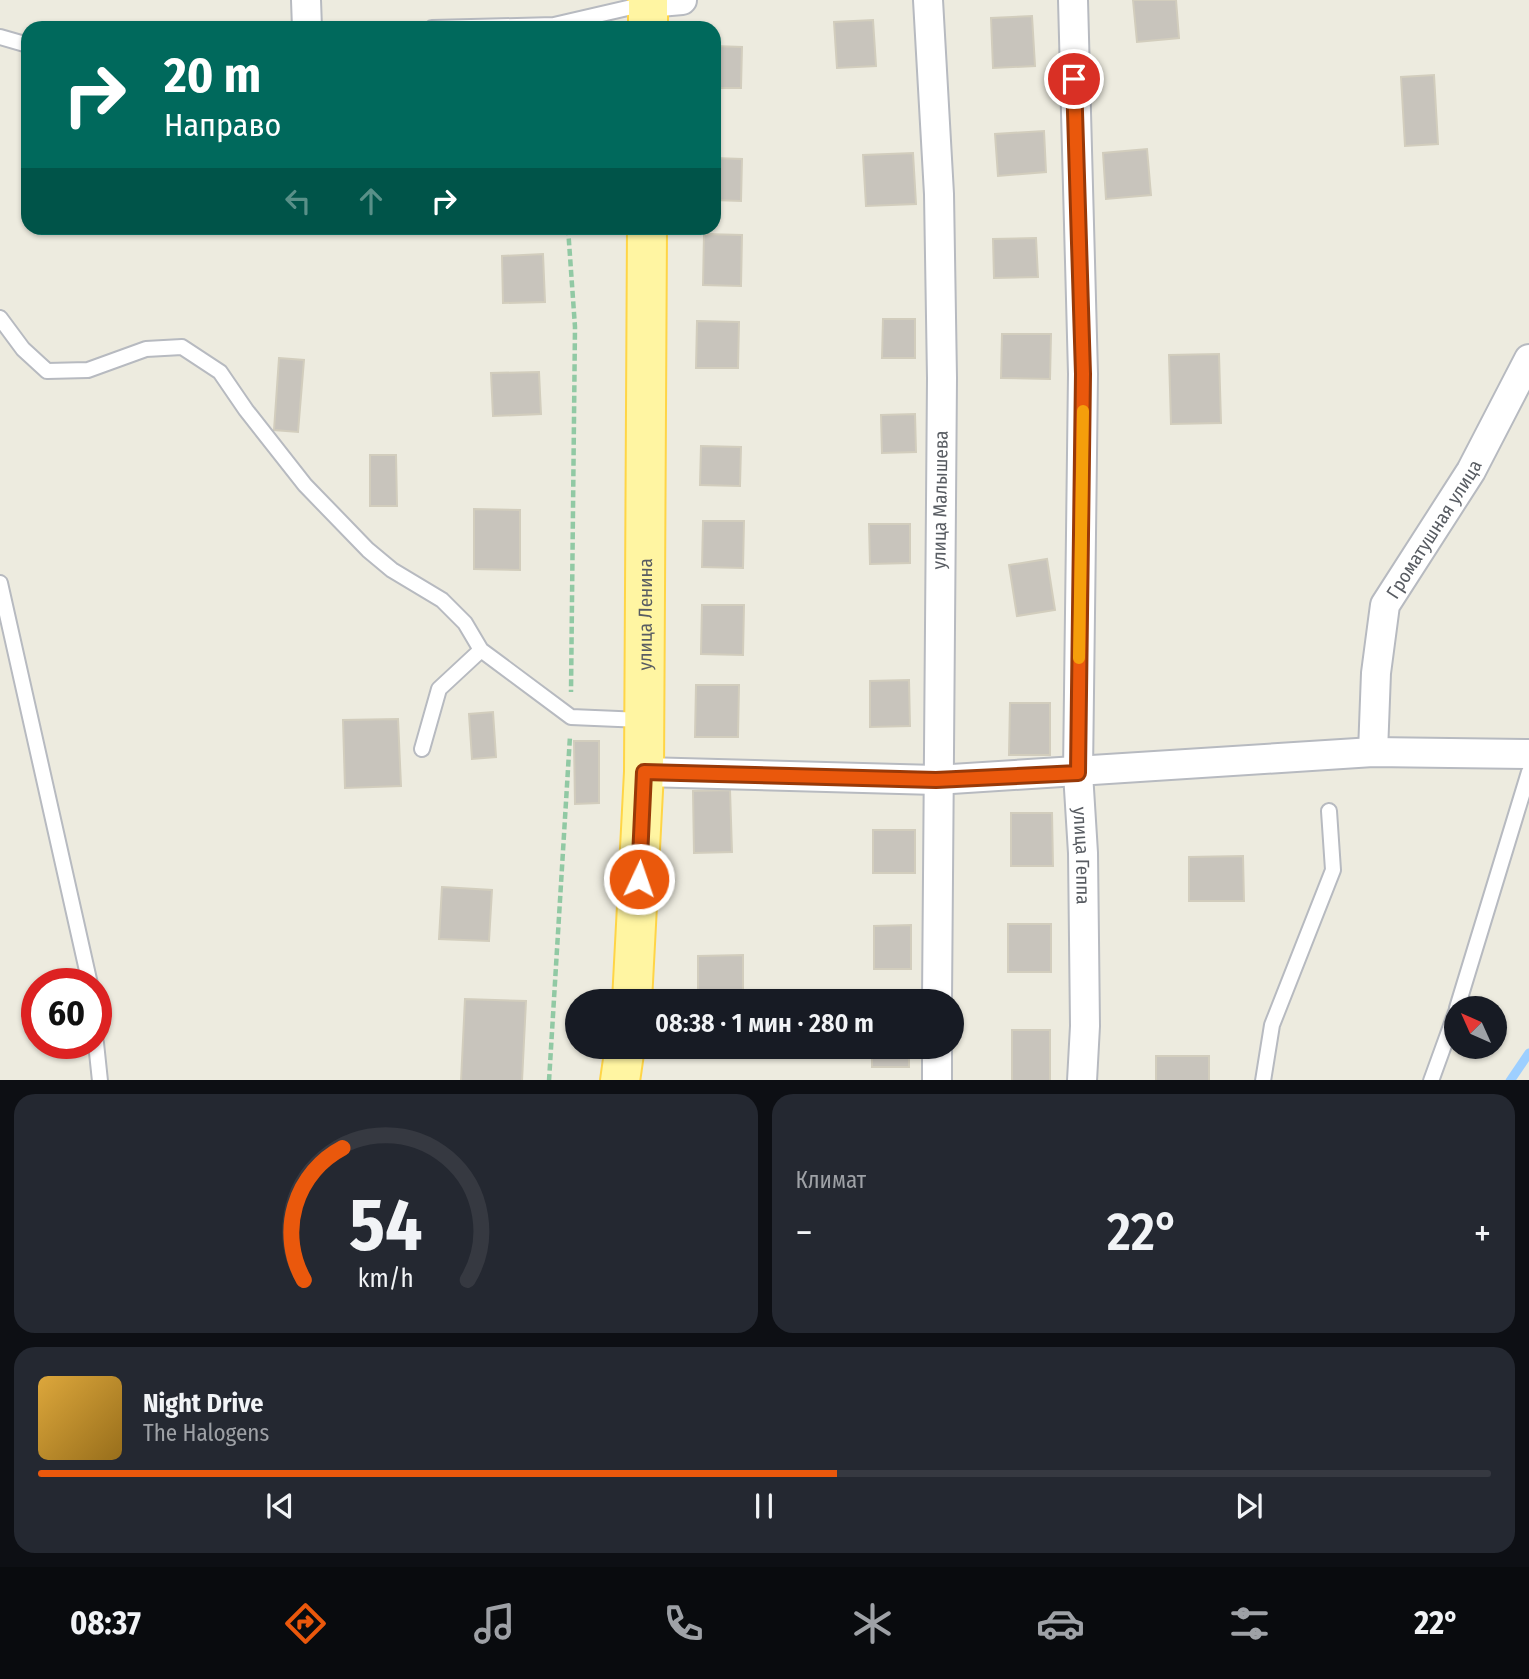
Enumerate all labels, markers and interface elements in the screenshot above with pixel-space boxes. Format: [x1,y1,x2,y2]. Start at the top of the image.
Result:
text: 20 m [164,46,261,105]
icon: right [49,49,140,140]
pin [1044,49,1104,109]
icon: arrive [1055,60,1093,98]
text: Направо [164,106,281,144]
icon: left [279,182,317,220]
icon: ahead [352,182,390,220]
icon: right [425,182,463,220]
street label: улица Малышева [927,430,953,570]
street label: Громатушная улица [1381,456,1486,603]
street label: улица Ленина [633,558,657,671]
street label: улица Геппа [1069,806,1095,905]
position arrow [602,842,676,916]
speed limit sign: 60 [21,968,112,1059]
north arrow [1444,996,1507,1059]
map controls [1444,996,1507,1059]
text: 08:38 · 1 мин · 280 m [655,1008,874,1039]
text: Климат [796,1166,866,1194]
text: 54 [349,1182,422,1269]
text: 22° [1107,1201,1179,1264]
text: − [796,1210,813,1256]
text: + [1474,1210,1491,1256]
text: km/h [358,1263,414,1293]
text: Night Drive [143,1388,263,1419]
text: The Halogens [143,1419,269,1447]
icon: previous [261,1487,299,1525]
icon: pause [745,1487,783,1525]
icon: next [1230,1487,1268,1525]
icon: directions [281,1599,330,1648]
icon: music [470,1599,519,1648]
icon: phone [659,1599,708,1648]
icon: climate [848,1599,897,1648]
icon: car [1036,1599,1085,1648]
icon: filters [1225,1599,1274,1648]
text: 08:37 [70,1604,141,1642]
text: 22° [1414,1604,1459,1642]

